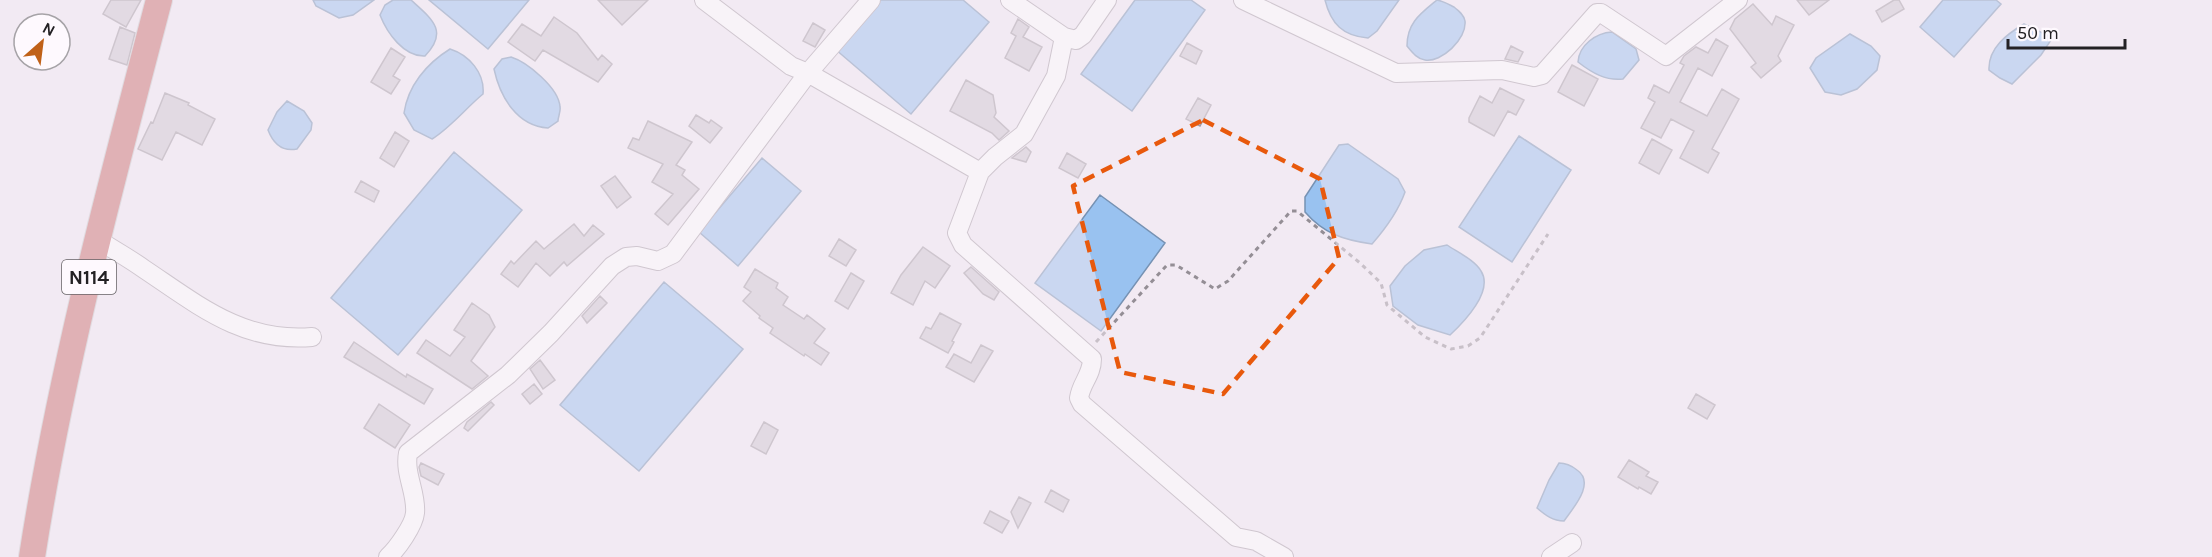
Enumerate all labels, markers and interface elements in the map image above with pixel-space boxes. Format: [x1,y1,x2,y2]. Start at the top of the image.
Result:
north arrow [12,12,72,72]
scale bar [2008,12,2125,50]
text: N [39,18,58,40]
text: 50 m [2017,22,2059,44]
road number: N114 [62,260,116,294]

